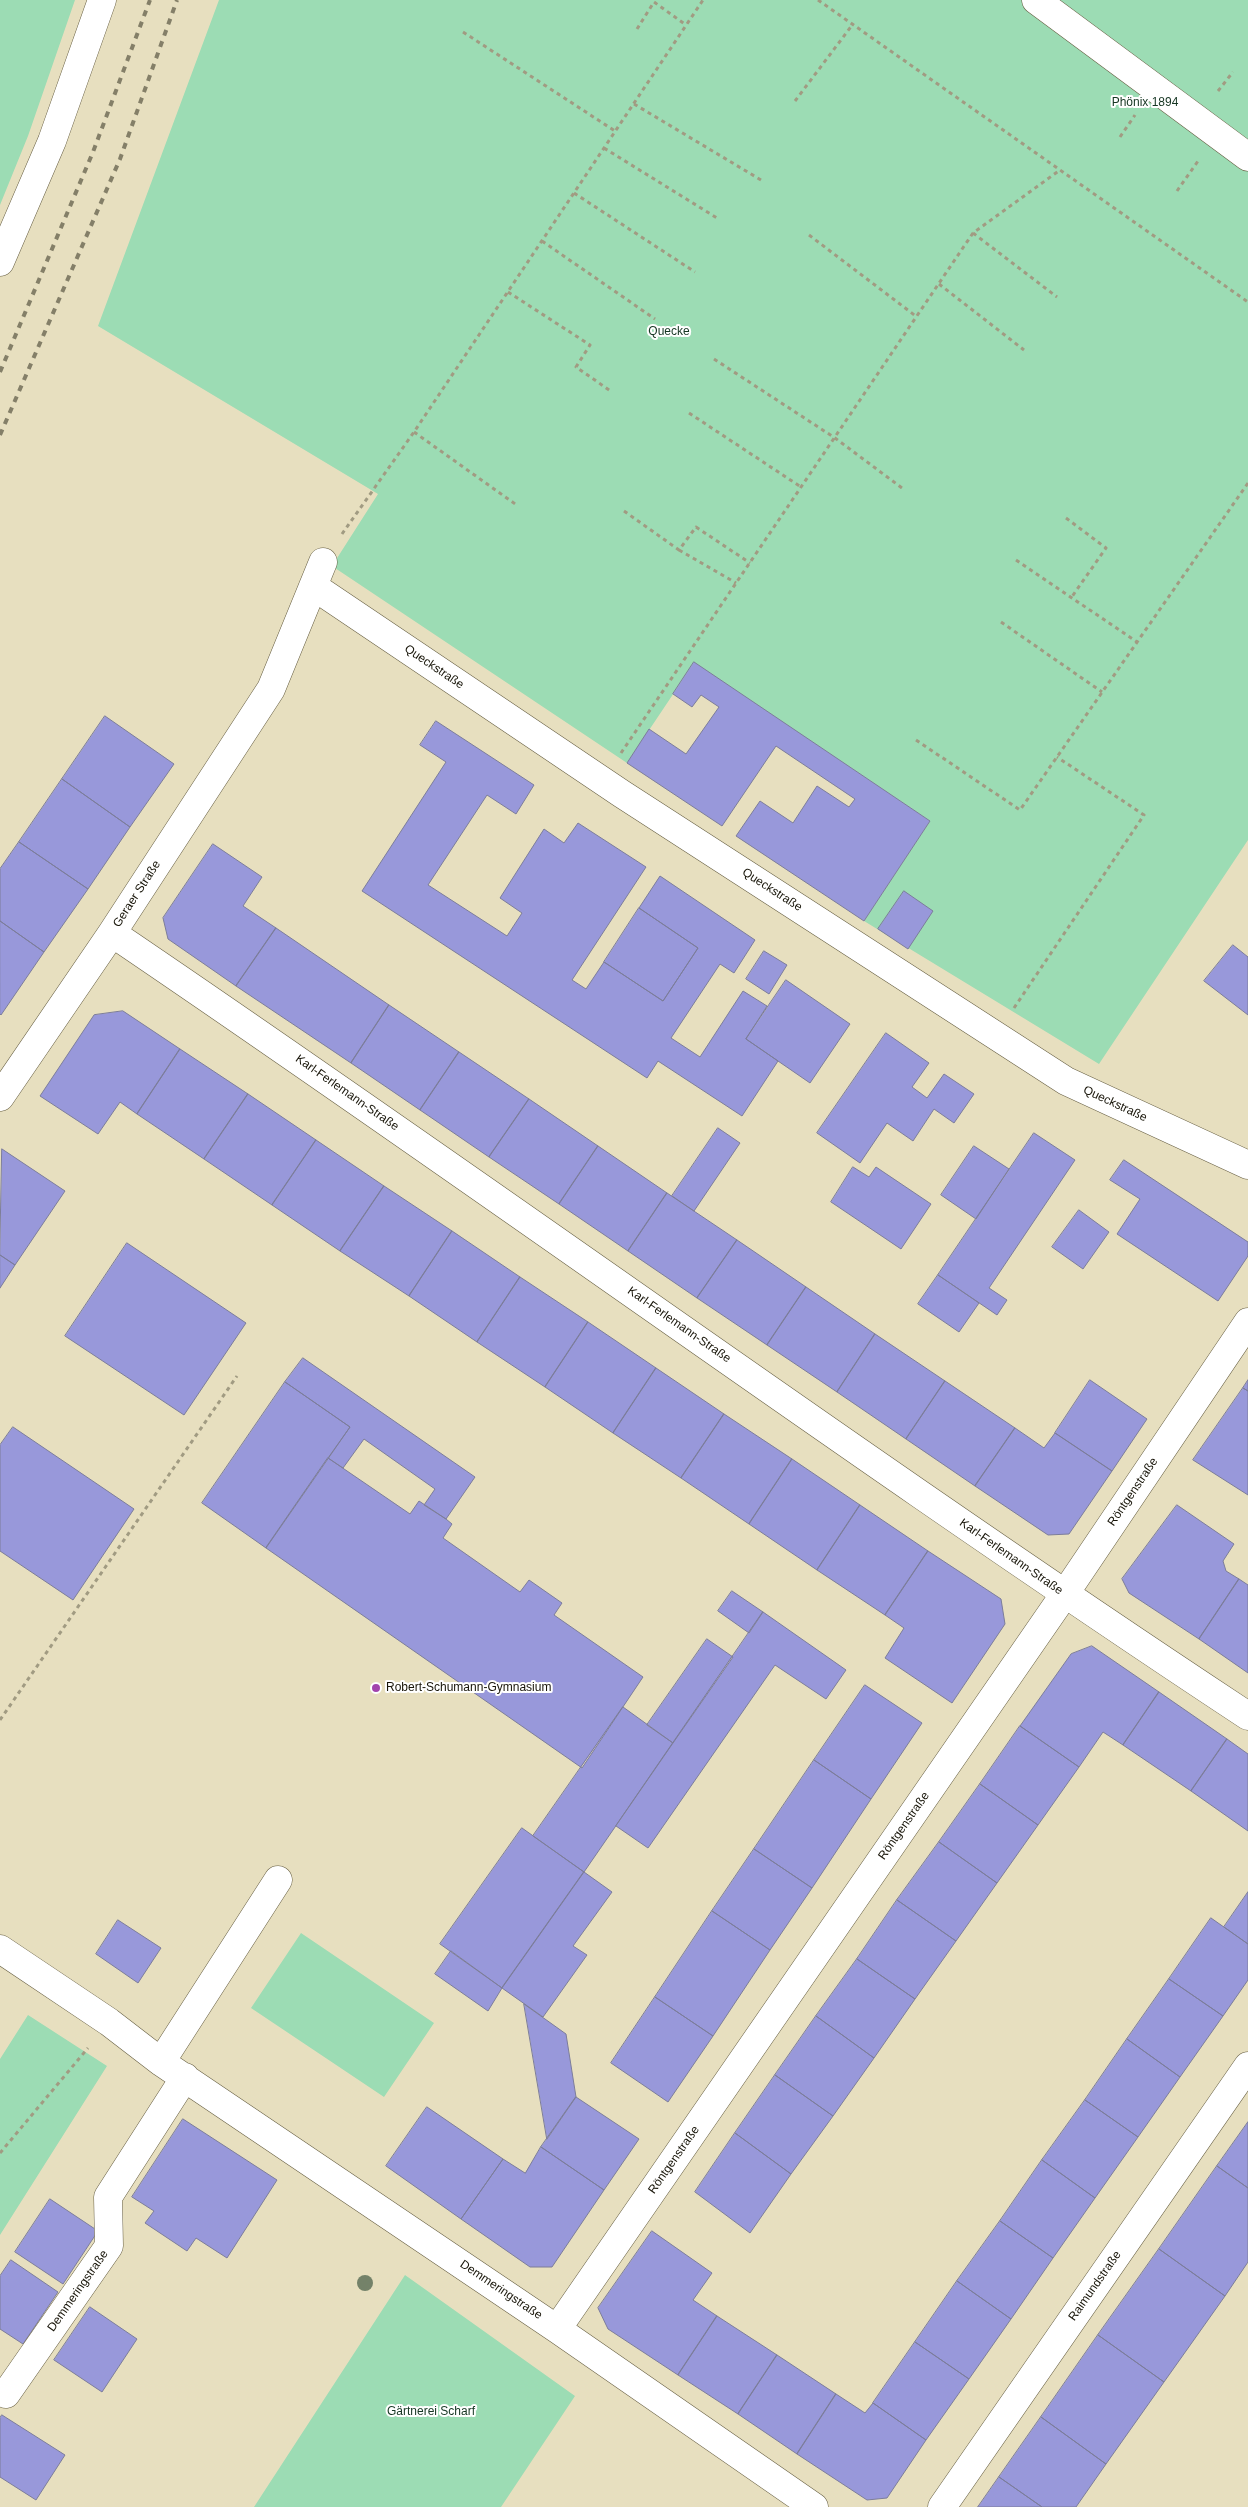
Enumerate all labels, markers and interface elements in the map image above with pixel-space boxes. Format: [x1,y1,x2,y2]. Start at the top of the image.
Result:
park label: Phönix 1894 [1112,96,1178,110]
park label: Quecke [648,325,690,339]
street label: Queckstraße [402,642,466,692]
street label: Geraer Straße [110,858,164,930]
street label: Queckstraße [739,865,805,915]
street label: Karl-Ferlemann-Straße [293,1052,401,1134]
street label: Queckstraße [1081,1083,1149,1125]
street label: Karl-Ferlemann-Straße [625,1284,733,1366]
street label: Röntgenstraße [1105,1455,1161,1529]
street label: Karl-Ferlemann-Straße [957,1516,1065,1598]
place label: Robert-Schumann-Gymnasium [386,1681,551,1695]
marker: Robert-Schumann-Gymnasium [370,1682,382,1694]
street label: Röntgenstraße [875,1789,933,1863]
street label: Röntgenstraße [645,2123,703,2197]
street label: Demmeringstraße [45,2248,111,2334]
street label: Raimundstraße [1066,2248,1124,2324]
street label: Demmeringstraße [457,2257,545,2323]
park label: Gärtnerei Scharf [387,2405,475,2419]

